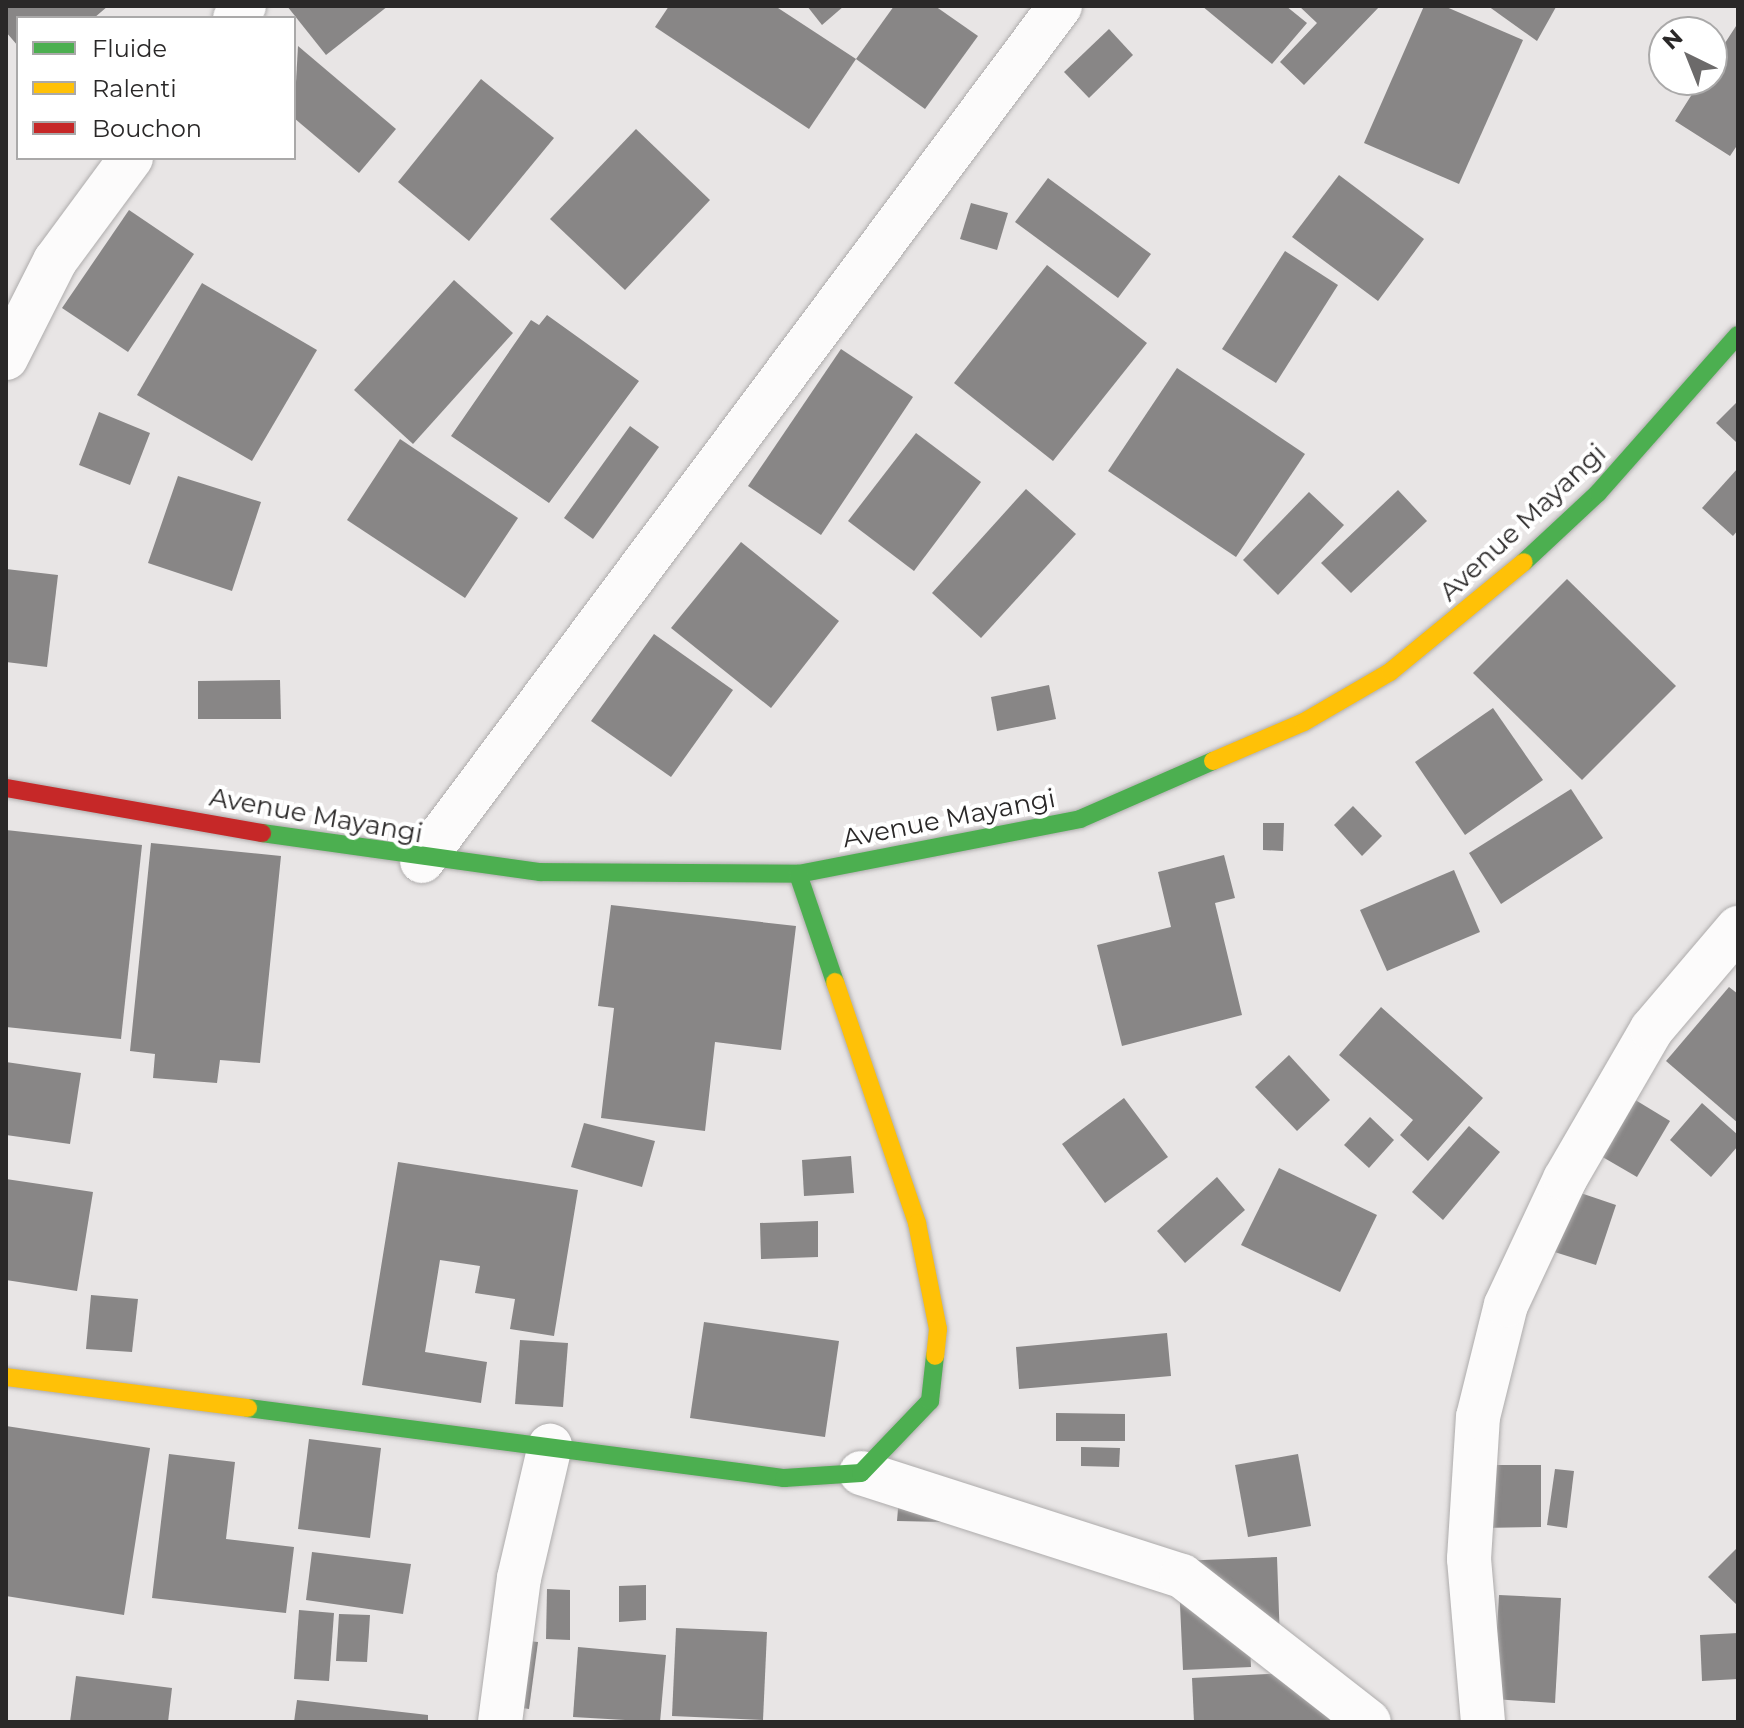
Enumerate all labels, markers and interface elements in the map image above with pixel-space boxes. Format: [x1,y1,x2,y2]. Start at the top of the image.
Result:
legend [16,16,296,160]
north arrow [1648,16,1728,96]
text: N [1657,24,1688,55]
text: Fluide [92,34,167,63]
text: Ralenti [92,74,177,103]
text: Bouchon [92,114,202,143]
street label: Avenue Mayangi [1433,438,1613,608]
street label: Avenue Mayangi [207,782,425,850]
street label: Avenue Mayangi [840,783,1058,855]

